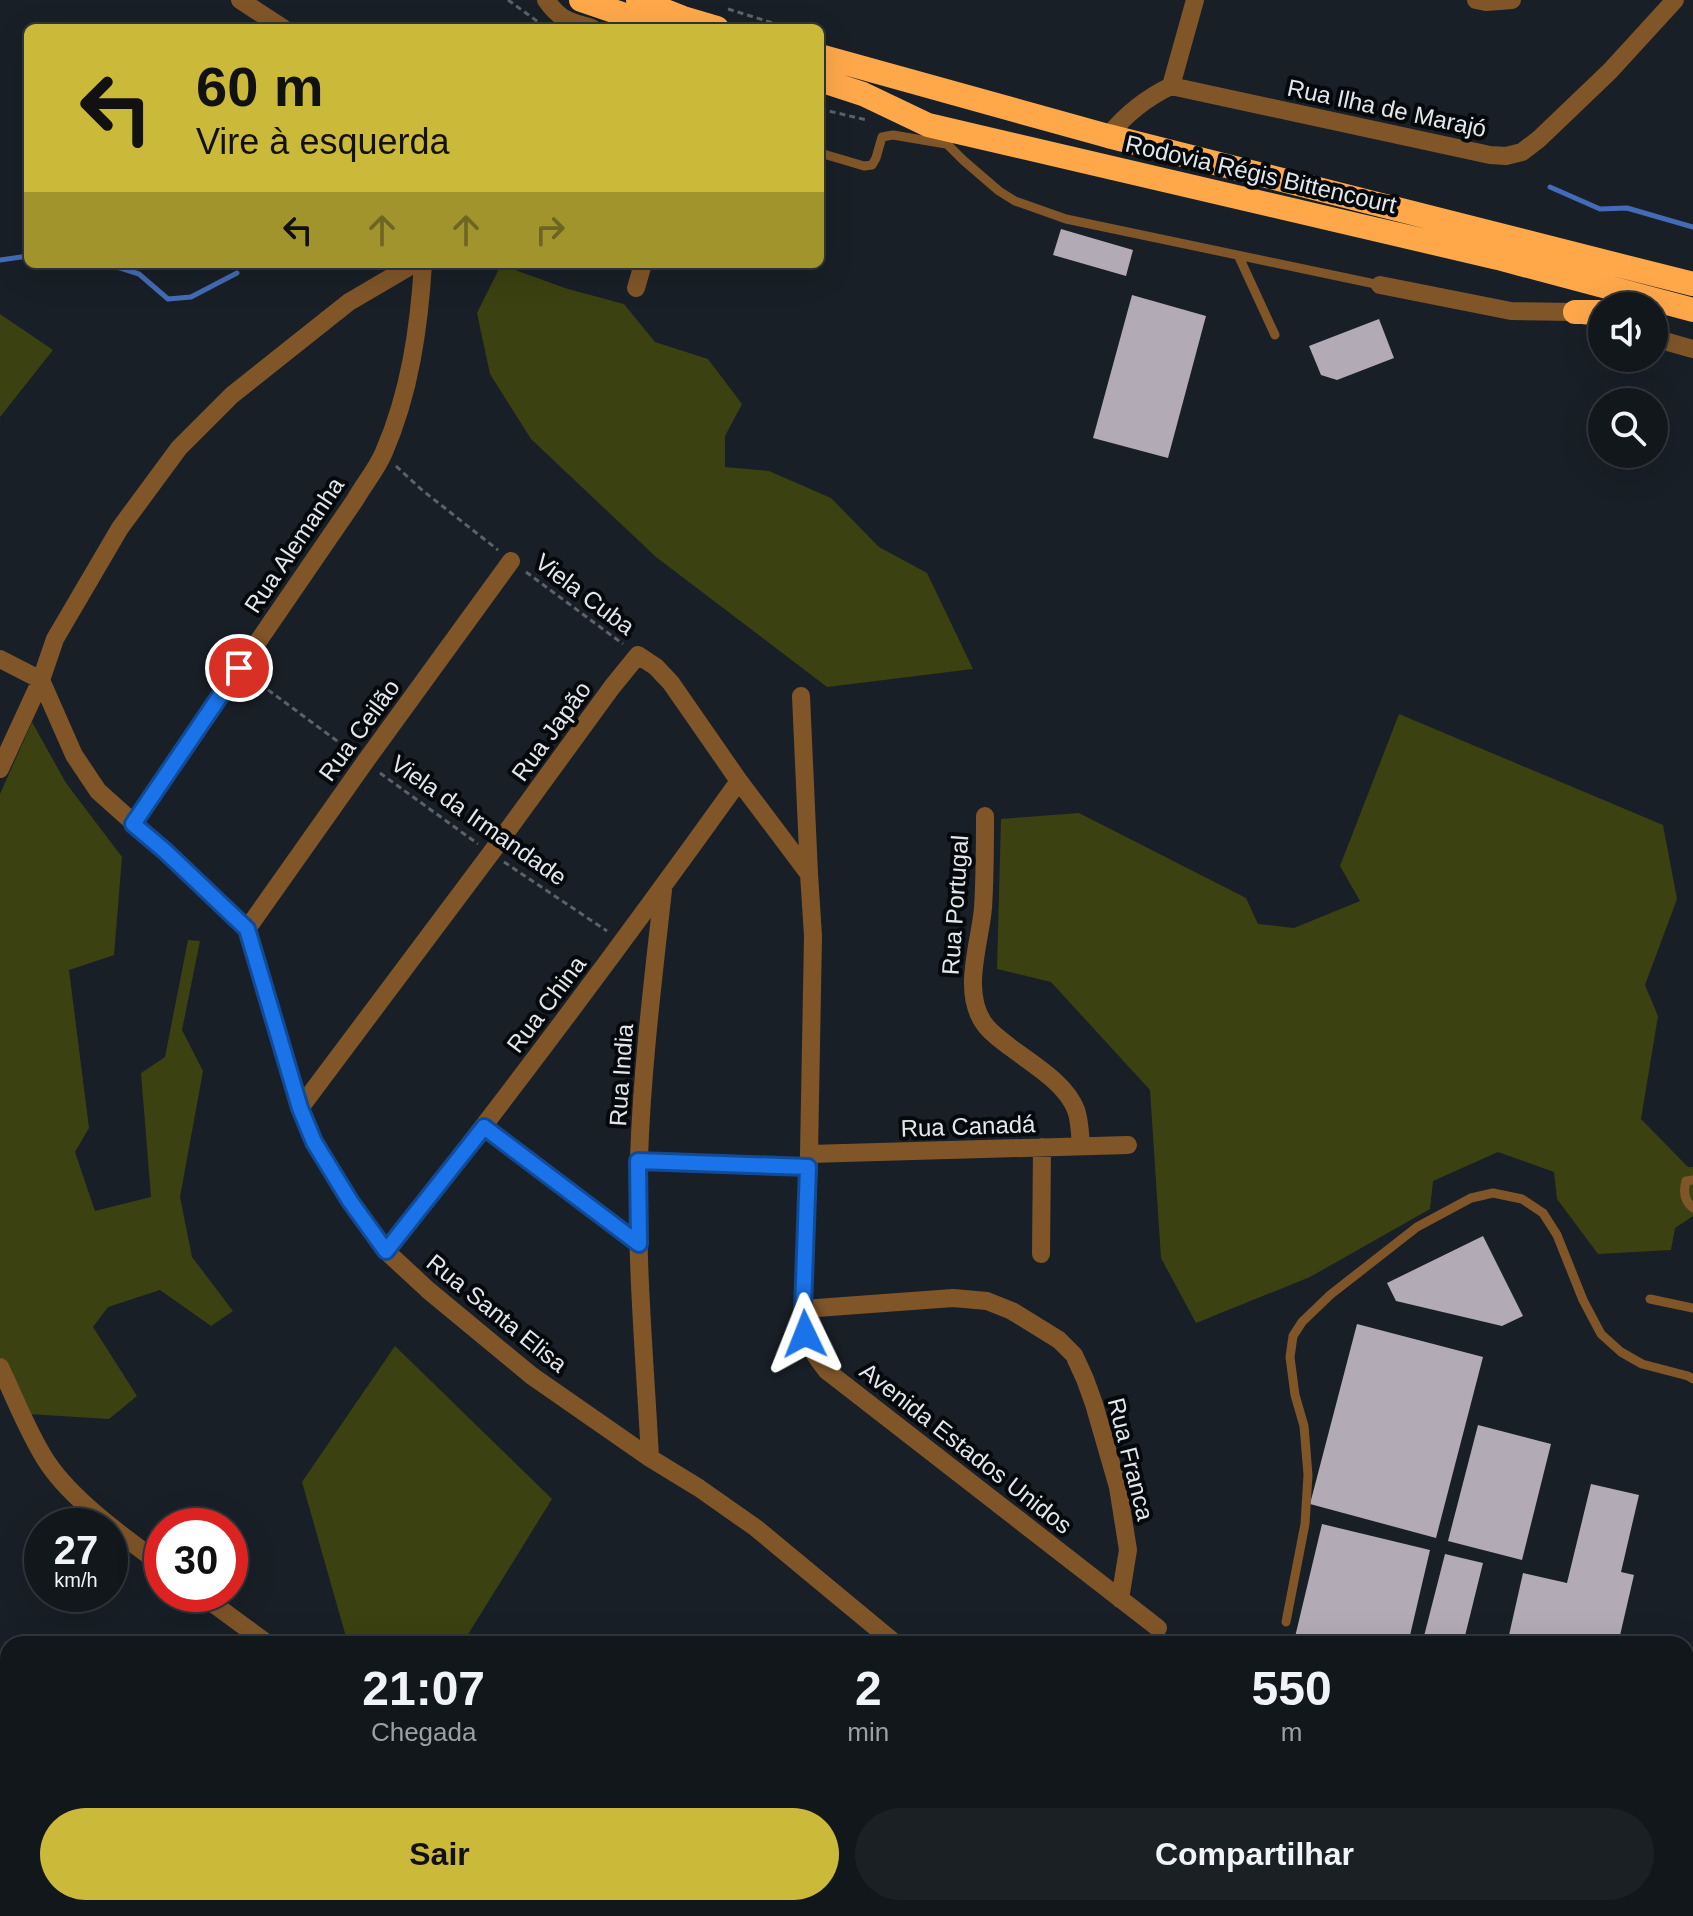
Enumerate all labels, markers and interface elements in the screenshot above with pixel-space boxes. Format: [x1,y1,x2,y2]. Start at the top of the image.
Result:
text: 60 m [196,55,324,118]
icon: left [64,56,168,160]
street label: Rua Ilha de Marajó [1285,74,1489,142]
text: Vire à esquerda [196,121,450,162]
street label: Rodovia Régis Bittencourt [1123,130,1400,218]
icon: left [276,208,320,252]
icon: ahead [360,208,404,252]
icon: ahead [444,208,488,252]
icon: right [528,208,572,252]
map controls [1588,292,1668,468]
button: sound [1588,292,1668,372]
button: search [1588,388,1668,468]
street label: Rua Alemanha [239,472,350,618]
street label: Viela Cuba [530,548,640,640]
pin [205,634,273,702]
icon: arrive [217,646,261,690]
street label: Rua Ceilão [313,674,405,786]
street label: Rua Japão [506,676,596,786]
street label: Viela da Irmandade [386,749,572,891]
street label: Rua Portugal [937,834,973,976]
street label: Rua China [501,950,591,1057]
street label: Rua India [604,1022,638,1127]
street label: Rua Canadá [900,1110,1036,1142]
street label: Rua Santa Elisa [422,1248,573,1378]
position arrow [763,1292,847,1376]
street label: Avenida Estados Unidos [855,1357,1077,1539]
street label: Rua Franca [1103,1395,1159,1524]
speed limit sign: 30 [144,1508,248,1612]
text: 27 [54,1528,98,1572]
text: km/h [54,1569,98,1591]
text: 21:07 [362,1662,485,1715]
text: 2 [855,1662,882,1715]
text: 550 [1252,1662,1332,1715]
text: Chegada [371,1717,476,1747]
text: min [847,1717,889,1747]
text: m [1281,1717,1302,1747]
button: Sair [40,1808,839,1900]
button: Compartilhar [855,1808,1654,1900]

